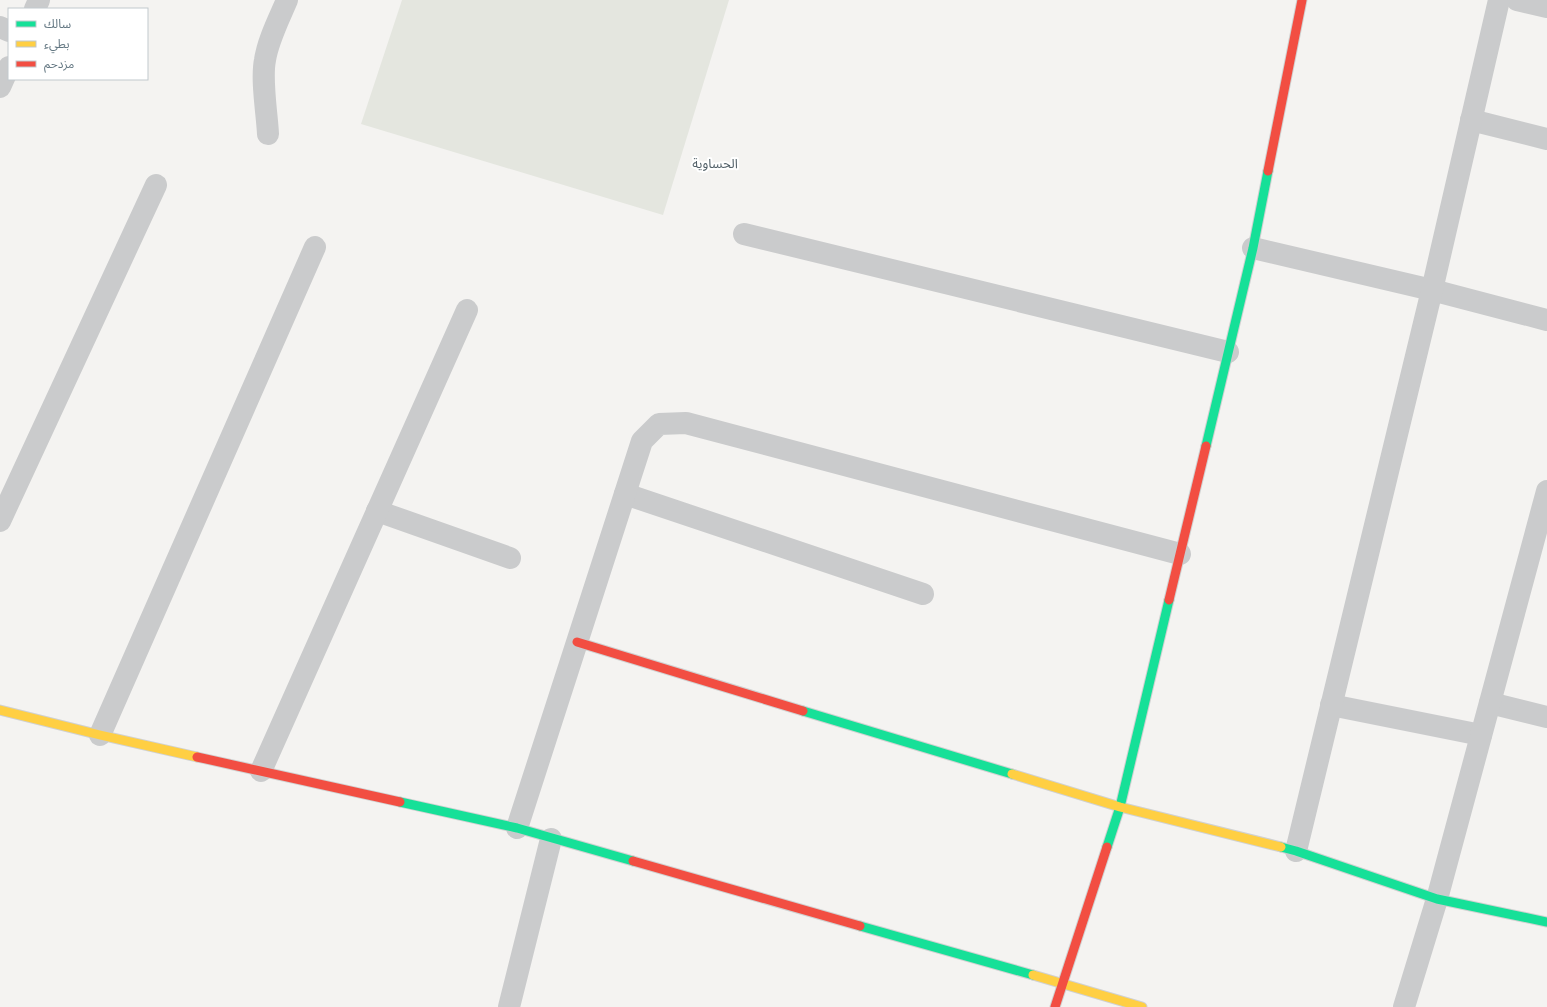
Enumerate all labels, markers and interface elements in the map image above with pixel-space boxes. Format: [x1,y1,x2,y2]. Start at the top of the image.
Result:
legend [8,8,148,80]
text: سالك [44,16,71,30]
text: بطيء [44,36,70,54]
text: مزدحم [44,56,74,73]
district label: الحساوية [692,155,738,171]

